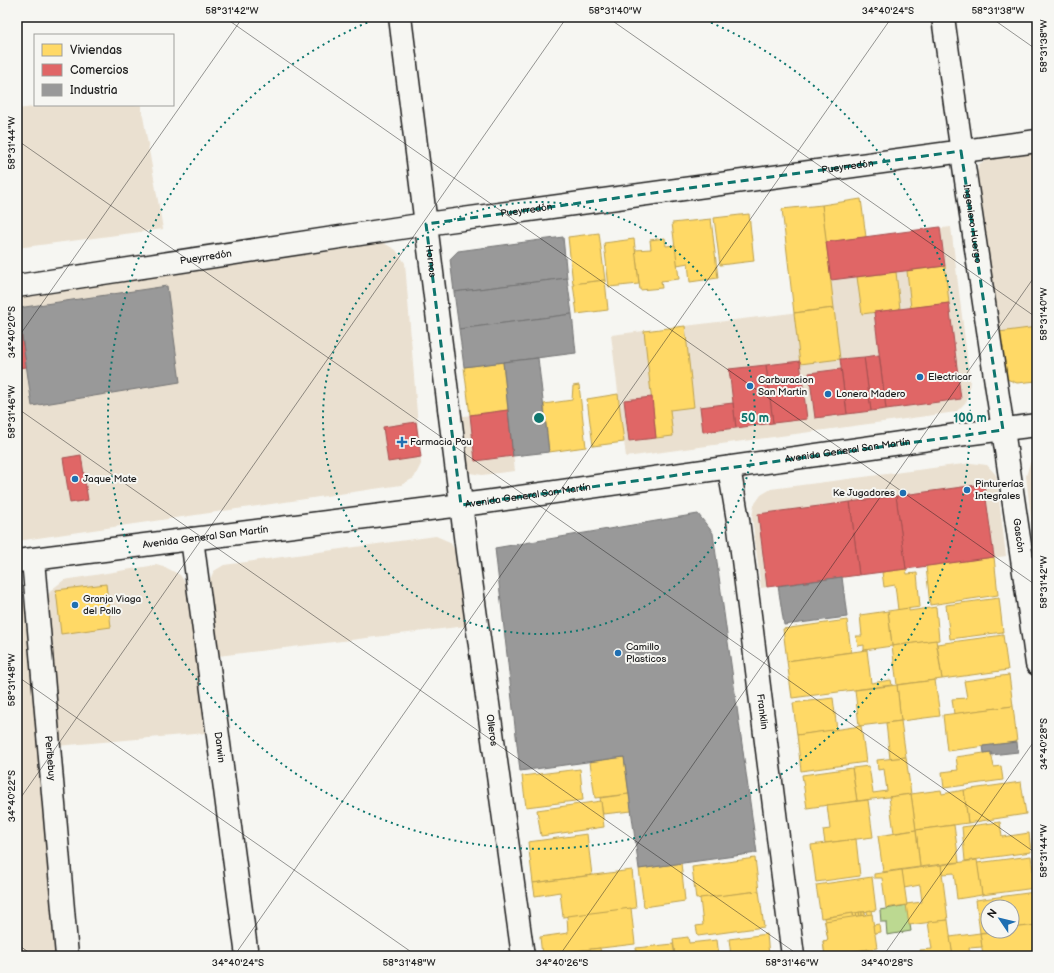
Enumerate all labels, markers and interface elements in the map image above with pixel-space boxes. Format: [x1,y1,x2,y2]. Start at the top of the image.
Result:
text: 58°31'42"W [205,5,259,17]
text: 58°31'40"W [588,5,642,17]
text: 34°40'24"S [862,5,914,17]
text: 58°31'38"W [971,5,1025,17]
text: 58°31'38"W [1038,19,1050,73]
legend [34,34,174,106]
text: Viviendas [70,43,122,58]
text: Comercios [70,63,128,78]
text: Industria [70,83,118,98]
text: 58°31'44"W [6,116,18,170]
street label: Pueyrredón [821,157,875,176]
street label: Ingeniero Huergo [961,184,984,265]
street label: Pueyrredón [500,201,553,220]
street label: Hornos [423,244,439,278]
street label: Pueyrredón [179,247,233,267]
text: 58°31'40"W [1038,287,1050,341]
text: 34°40'20"S [6,306,18,358]
place label: Electricar [928,371,972,383]
marker: Electricar [915,372,925,382]
place label: Carburacion San Martin [758,374,814,398]
marker: Carburacion San Martin [745,381,755,391]
text: 58°31'46"W [6,385,18,439]
place label: Lonera Madero [836,388,906,400]
marker: Lonera Madero [823,389,833,399]
centre of rings [532,411,546,425]
text: 50 m [741,411,769,426]
text: 100 m [953,411,987,426]
place label: Farmacia Pou [410,436,472,448]
street label: Avenida General San Martín [784,436,912,465]
marker: Farmacia Pou [397,437,407,447]
place label: Jaque Mate [83,473,137,485]
marker: Jaque Mate [70,474,80,484]
place label: Pinturerías Integrales [975,478,1024,502]
street label: Avenida General San Martín [464,481,592,510]
marker: Pinturerías Integrales [962,485,972,495]
place label: Ke Jugadores [833,487,895,499]
marker: Ke Jugadores [898,488,908,498]
street label: Gascón [1010,517,1027,554]
street label: Avenida General San Martín [142,523,269,551]
text: 58°31'42"W [1038,555,1050,609]
place label: Granja Viaga del Pollo [83,593,142,617]
marker: Granja Viaga del Pollo [70,600,80,610]
place label: Camillo Plasticos [626,641,666,665]
marker: Camillo Plasticos [613,648,623,658]
text: 58°31'48"W [6,653,18,707]
street label: Franklin [754,693,770,731]
street label: Olleros [484,713,500,747]
text: 34°40'28"S [1038,718,1050,770]
street label: Darwin [211,731,227,764]
street label: Peribebuy [42,735,58,782]
text: 34°40'22"S [6,770,18,822]
text: 58°31'44"W [1038,824,1050,878]
north arrow [980,899,1020,939]
text: N [985,906,1000,921]
text: 34°40'24"S [212,957,264,969]
text: 58°31'48"W [382,957,436,969]
text: 34°40'26"S [536,957,588,969]
text: 58°31'46"W [765,957,819,969]
text: 34°40'28"S [861,957,913,969]

